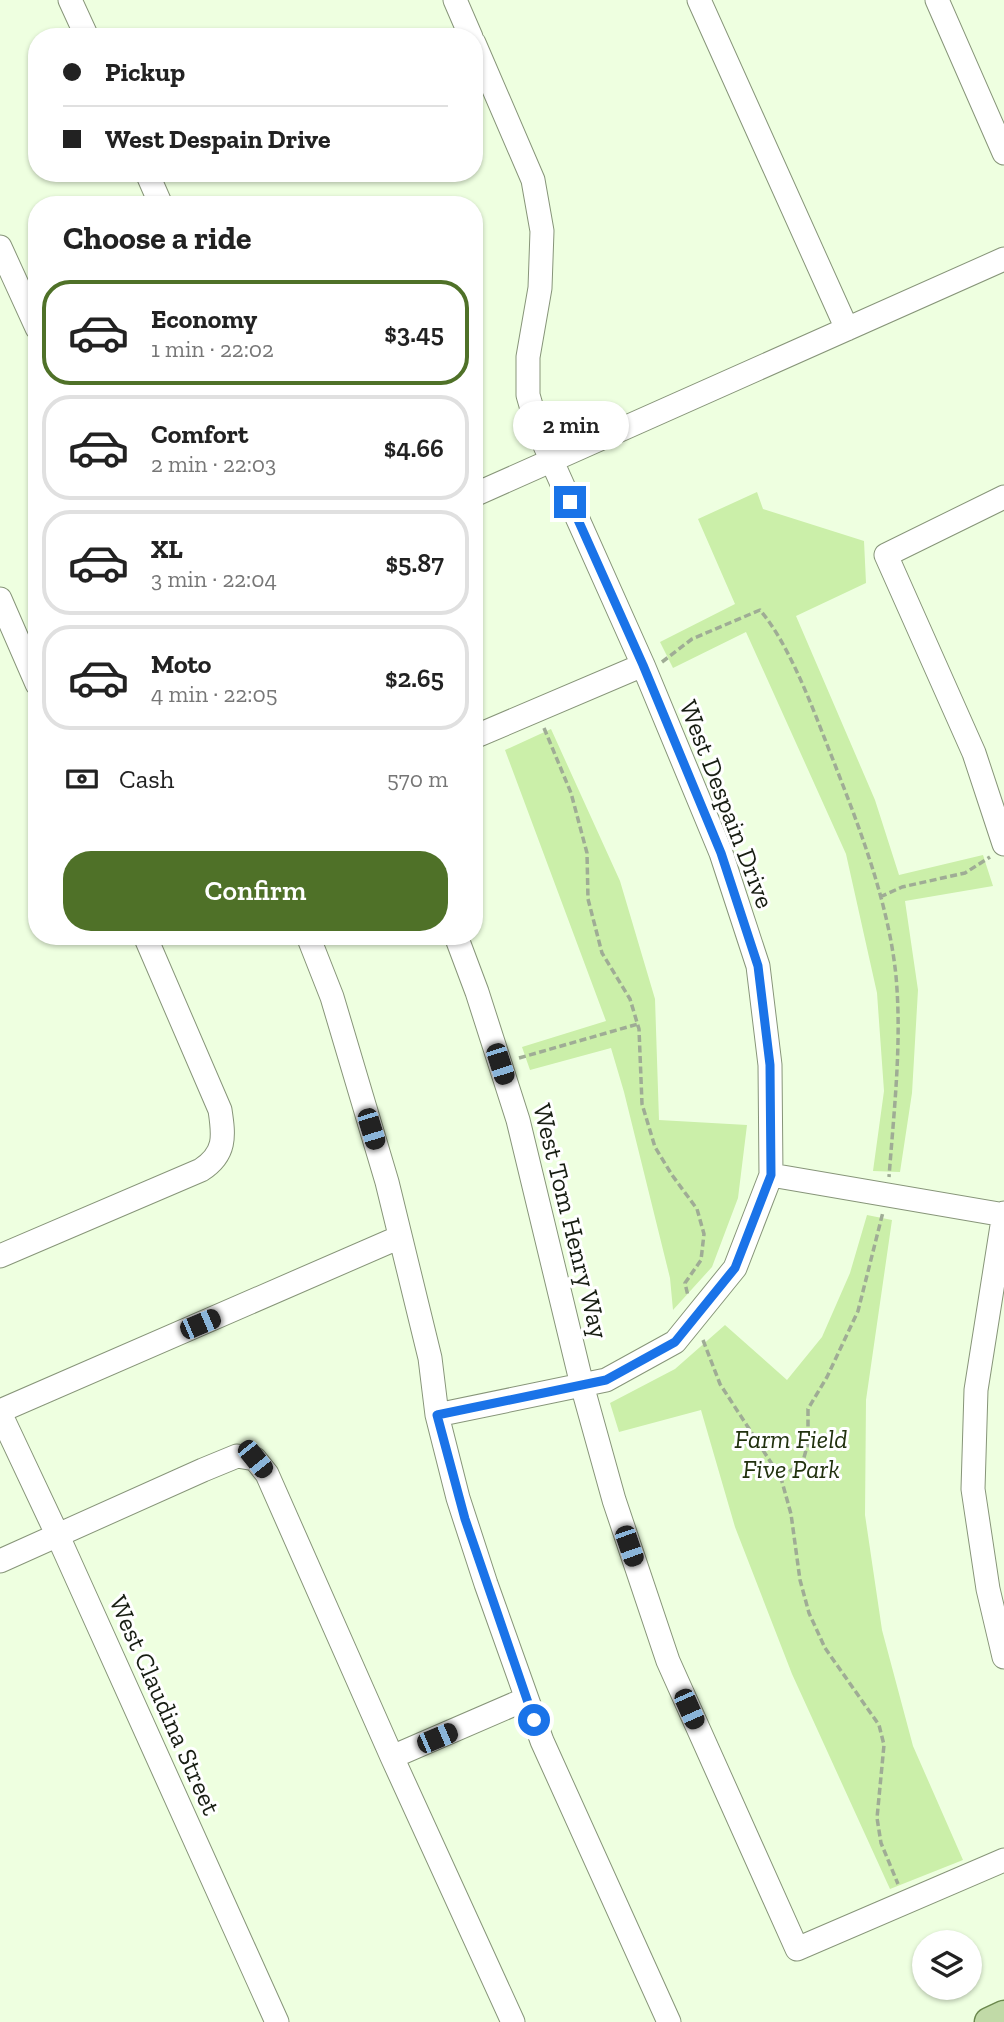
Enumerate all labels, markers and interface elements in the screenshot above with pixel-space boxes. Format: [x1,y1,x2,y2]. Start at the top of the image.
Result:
text: Pickup [105,56,185,88]
text: West Despain Drive [105,123,330,155]
text: Choose a ride [63,219,251,257]
icon: car [67,301,130,364]
text: Economy [151,303,257,335]
text: $3.45 [384,317,444,349]
text: 1 min · 22:02 [151,335,274,363]
callout: 2 min [512,400,628,449]
text: 2 min [542,411,600,439]
icon: car [67,416,130,479]
text: Comfort [151,418,248,450]
text: $4.66 [384,432,444,464]
text: 2 min · 22:03 [151,450,276,478]
route end [554,486,586,518]
icon: car [67,531,130,594]
text: XL [151,533,183,565]
text: $5.87 [386,547,444,579]
text: 3 min · 22:04 [151,565,277,593]
icon: car [67,646,130,709]
text: Moto [151,648,211,680]
text: $2.65 [385,662,444,694]
text: 4 min · 22:05 [151,680,277,708]
street label: West Despain Drive [673,695,781,913]
icon: cash [63,760,101,798]
text: Cash [119,763,174,795]
text: 570 m [387,765,448,793]
button: Confirm [63,851,448,931]
car [484,1041,517,1087]
street label: West Tom Henry Way [526,1100,616,1343]
car [355,1106,388,1152]
car [177,1306,224,1342]
park label: Farm Field Five Park [734,1423,848,1485]
car [234,1436,277,1482]
car [613,1523,646,1569]
street label: West Claudina Street [102,1590,228,1820]
car [671,1686,708,1732]
route start [518,1704,550,1736]
car [414,1720,461,1756]
map controls [912,1930,982,2000]
button: layers [912,1930,982,2000]

